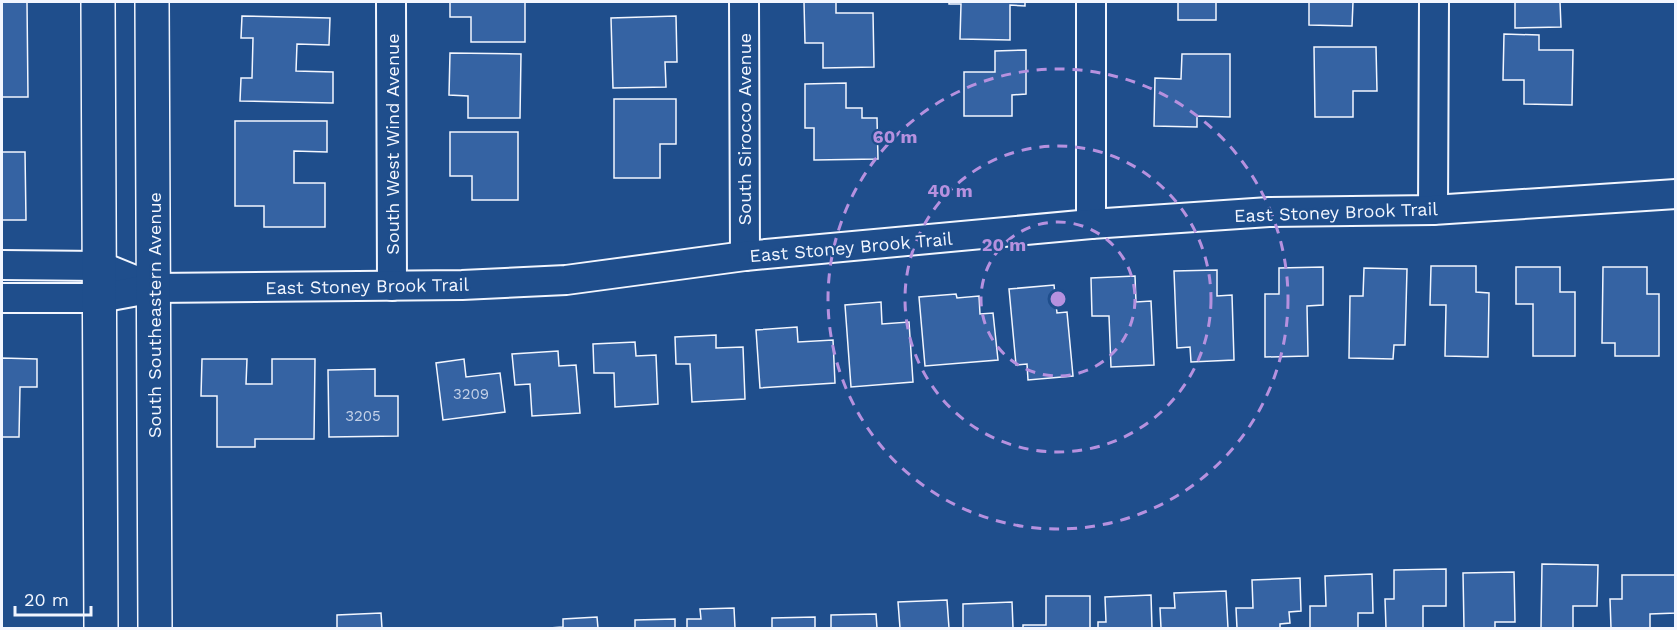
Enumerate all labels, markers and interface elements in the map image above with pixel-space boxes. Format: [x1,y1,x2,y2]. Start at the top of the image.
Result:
street label: South West Wind Avenue [382,33,403,255]
street label: South Sirocco Avenue [734,33,755,225]
text: 60 m [873,126,917,147]
text: 40 m [927,180,973,201]
street label: South Southeastern Avenue [144,192,165,438]
street label: East Stoney Brook Trail [1234,198,1439,226]
street label: East Stoney Brook Trail [749,228,954,266]
text: 20 m [982,234,1026,255]
street label: East Stoney Brook Trail [265,274,470,298]
centre of rings [1048,289,1068,309]
house number: 3209 [453,385,489,403]
house number: 3205 [345,407,381,425]
scale bar [15,579,92,617]
text: 20 m [24,589,69,610]

